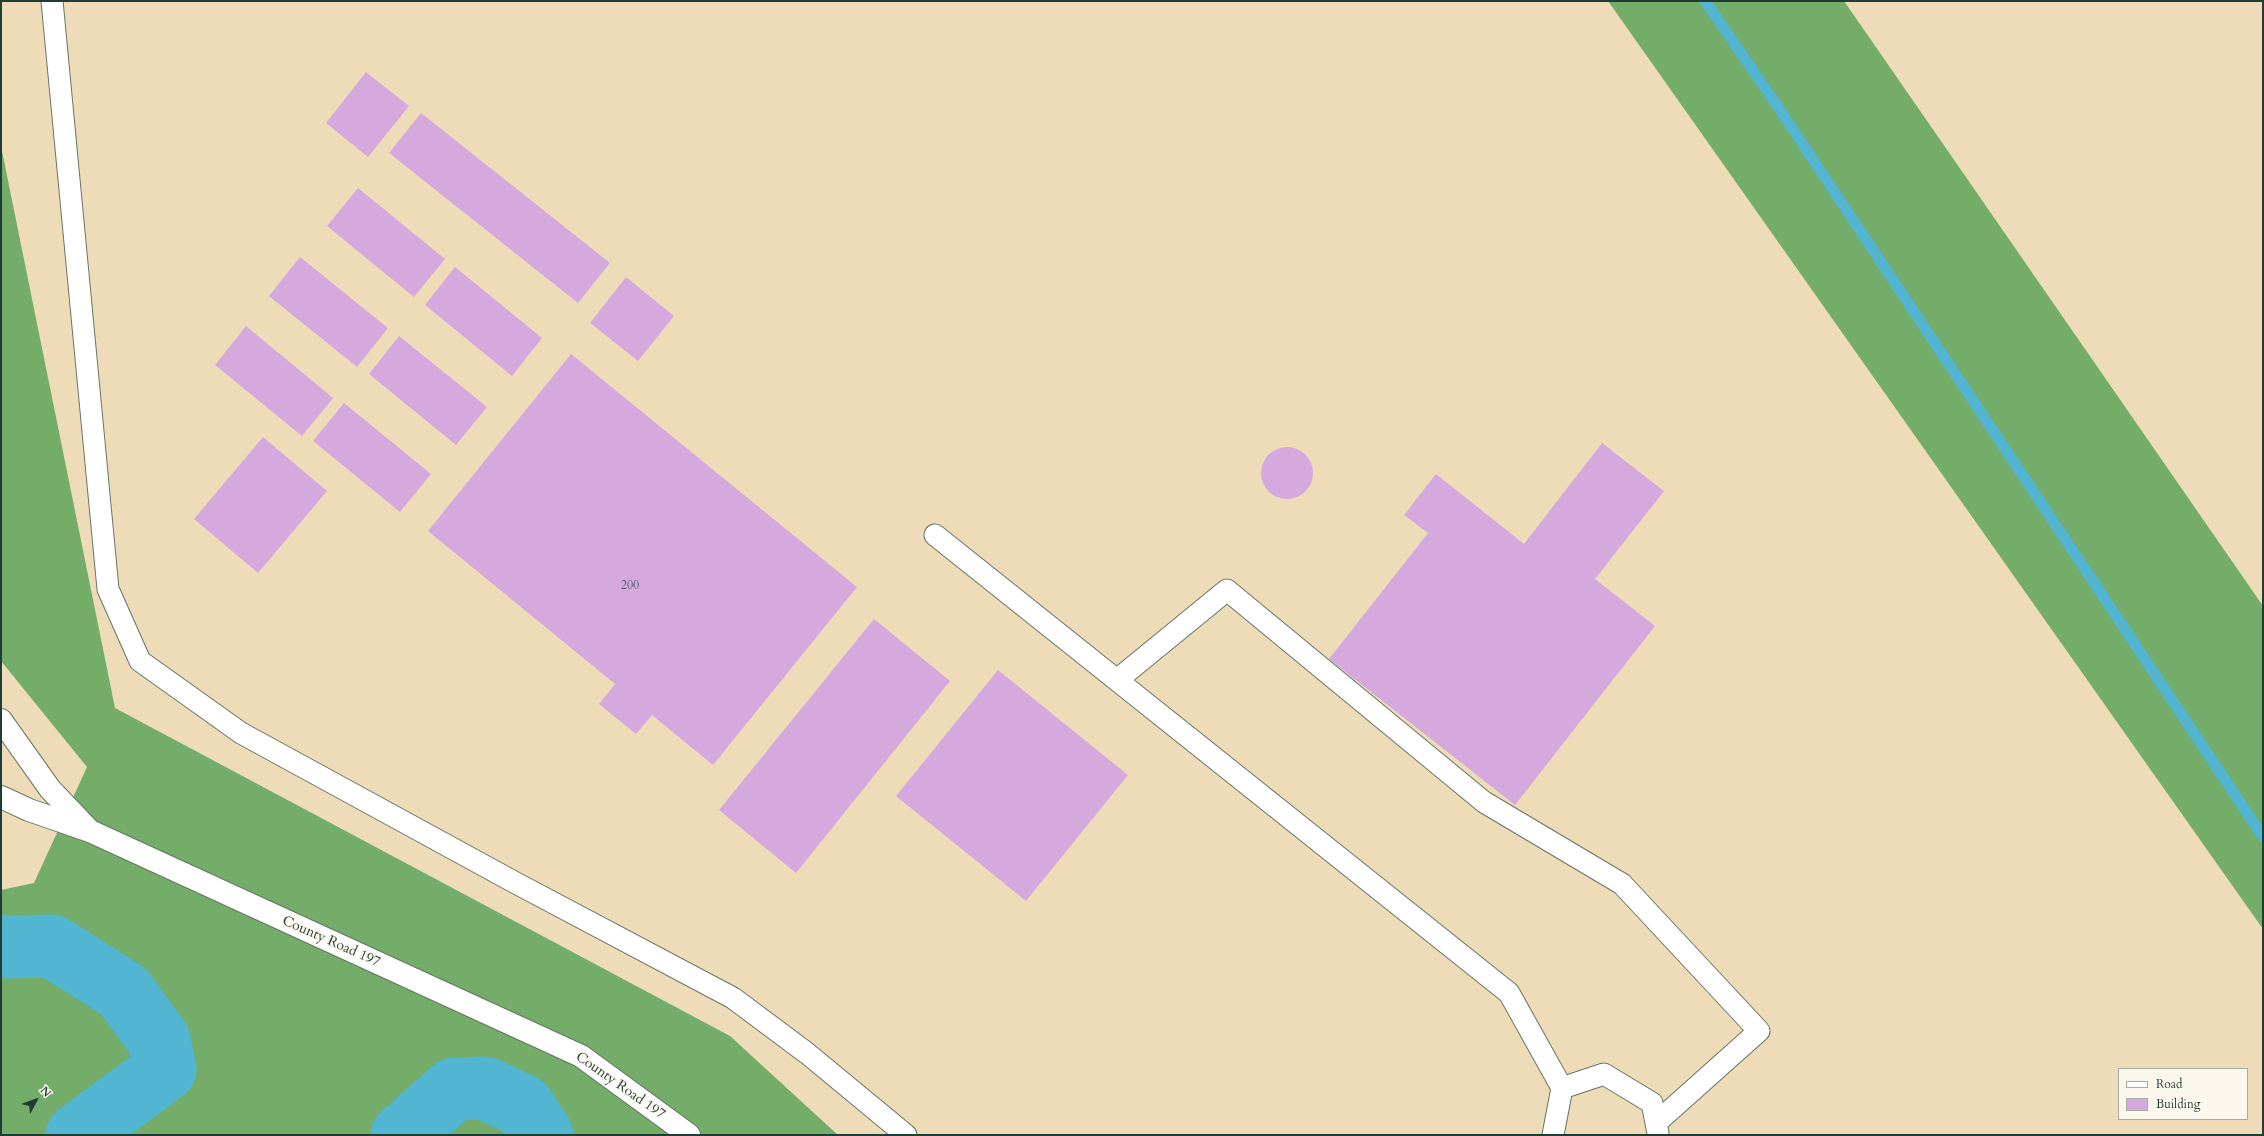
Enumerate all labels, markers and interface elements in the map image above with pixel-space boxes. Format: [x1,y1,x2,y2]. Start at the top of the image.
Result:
house number: 200 [621,579,639,593]
street label: County Road 197 [279,913,383,971]
street label: County Road 197 [572,1049,668,1123]
legend [2118,1068,2248,1120]
text: Road [2156,1076,2182,1092]
north arrow [16,1080,56,1120]
text: N [37,1083,54,1100]
text: Building [2156,1096,2200,1112]

